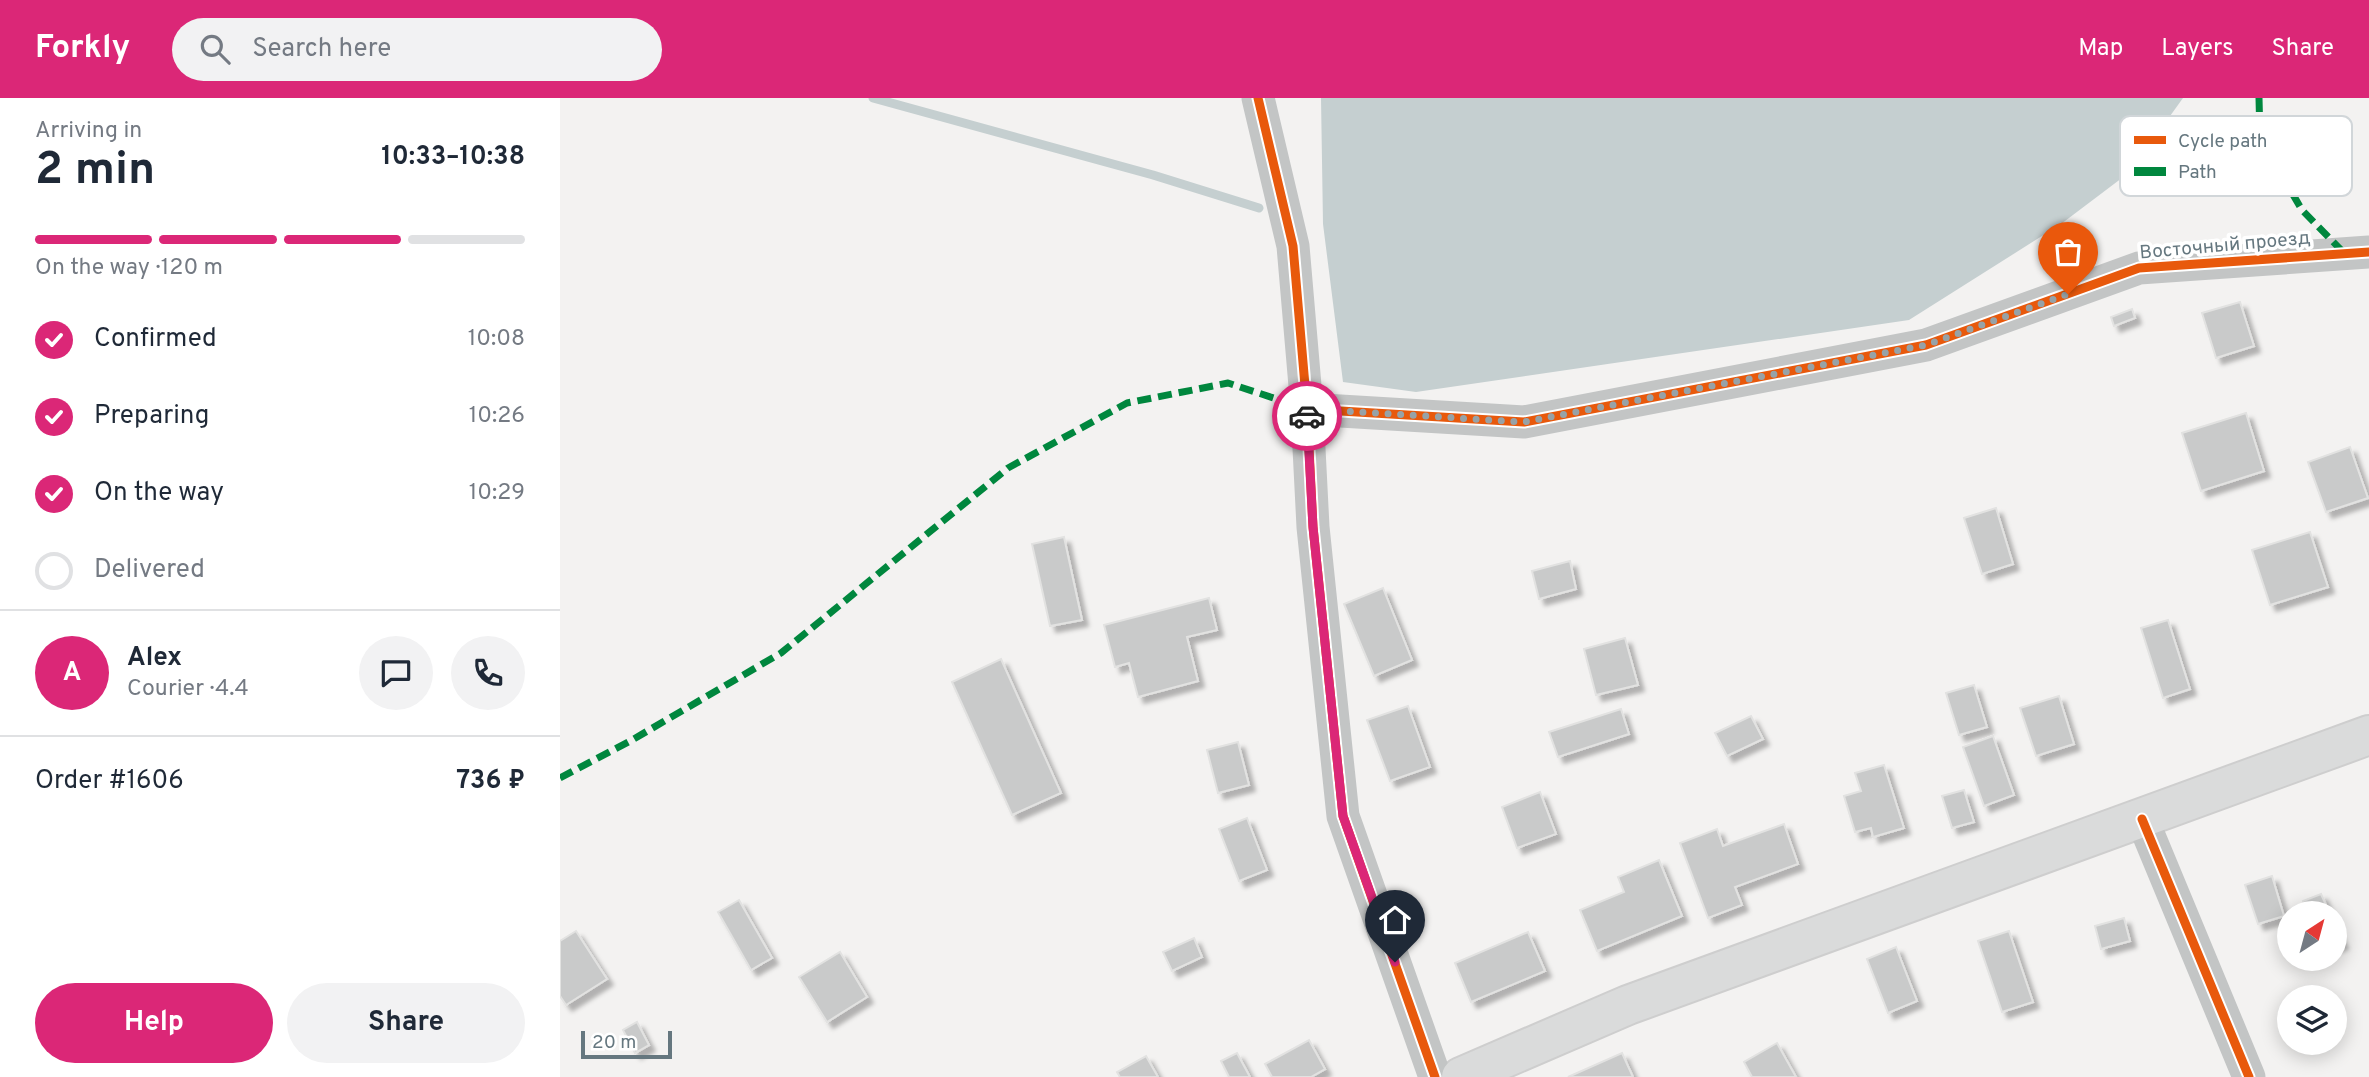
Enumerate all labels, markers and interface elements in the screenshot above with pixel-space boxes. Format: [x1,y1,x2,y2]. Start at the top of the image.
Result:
search box [172,18,662,81]
text: Forkly [35,28,130,70]
icon: search [196,30,234,68]
text: Search here [252,33,391,66]
text: Map [2078,34,2123,64]
text: Layers [2161,34,2233,64]
text: Share [2271,34,2334,64]
legend [2120,116,2352,196]
text: Arriving in [35,117,142,146]
text: Cycle path [2178,130,2267,154]
text: 10:33–10:38 [381,141,525,174]
text: 2 min [35,142,155,201]
text: Path [2178,161,2217,185]
pin [2038,222,2098,294]
street label: Восточный проезд [2139,227,2311,265]
icon: bag [2049,233,2087,271]
text: On the way · 120 m [35,254,223,283]
icon: check [35,321,73,359]
text: Confirmed [94,323,217,356]
text: 10:08 [468,325,525,354]
courier [1272,381,1342,451]
icon: car [1288,397,1326,435]
icon: check [35,398,73,436]
text: Preparing [94,400,209,433]
text: 10:26 [469,402,525,431]
icon: check [35,475,73,513]
text: On the way [94,477,224,510]
text: 10:29 [469,479,525,508]
text: Delivered [94,554,205,587]
button: chat [359,636,433,710]
button: phone [451,636,525,710]
text: Alex [127,642,182,675]
text: A [63,657,81,690]
text: Courier · 4.4 [127,675,249,704]
text: Order #1606 [35,765,184,798]
text: 736 ₽ [456,765,525,798]
pin [1365,890,1425,962]
icon: home [1376,901,1414,939]
north arrow [2277,901,2347,971]
map controls [2277,901,2347,1055]
button: Help [35,983,273,1063]
button: Share [287,983,525,1063]
button: layers [2277,985,2347,1055]
scale bar [581,1028,672,1060]
text: 20 m [592,1031,636,1055]

